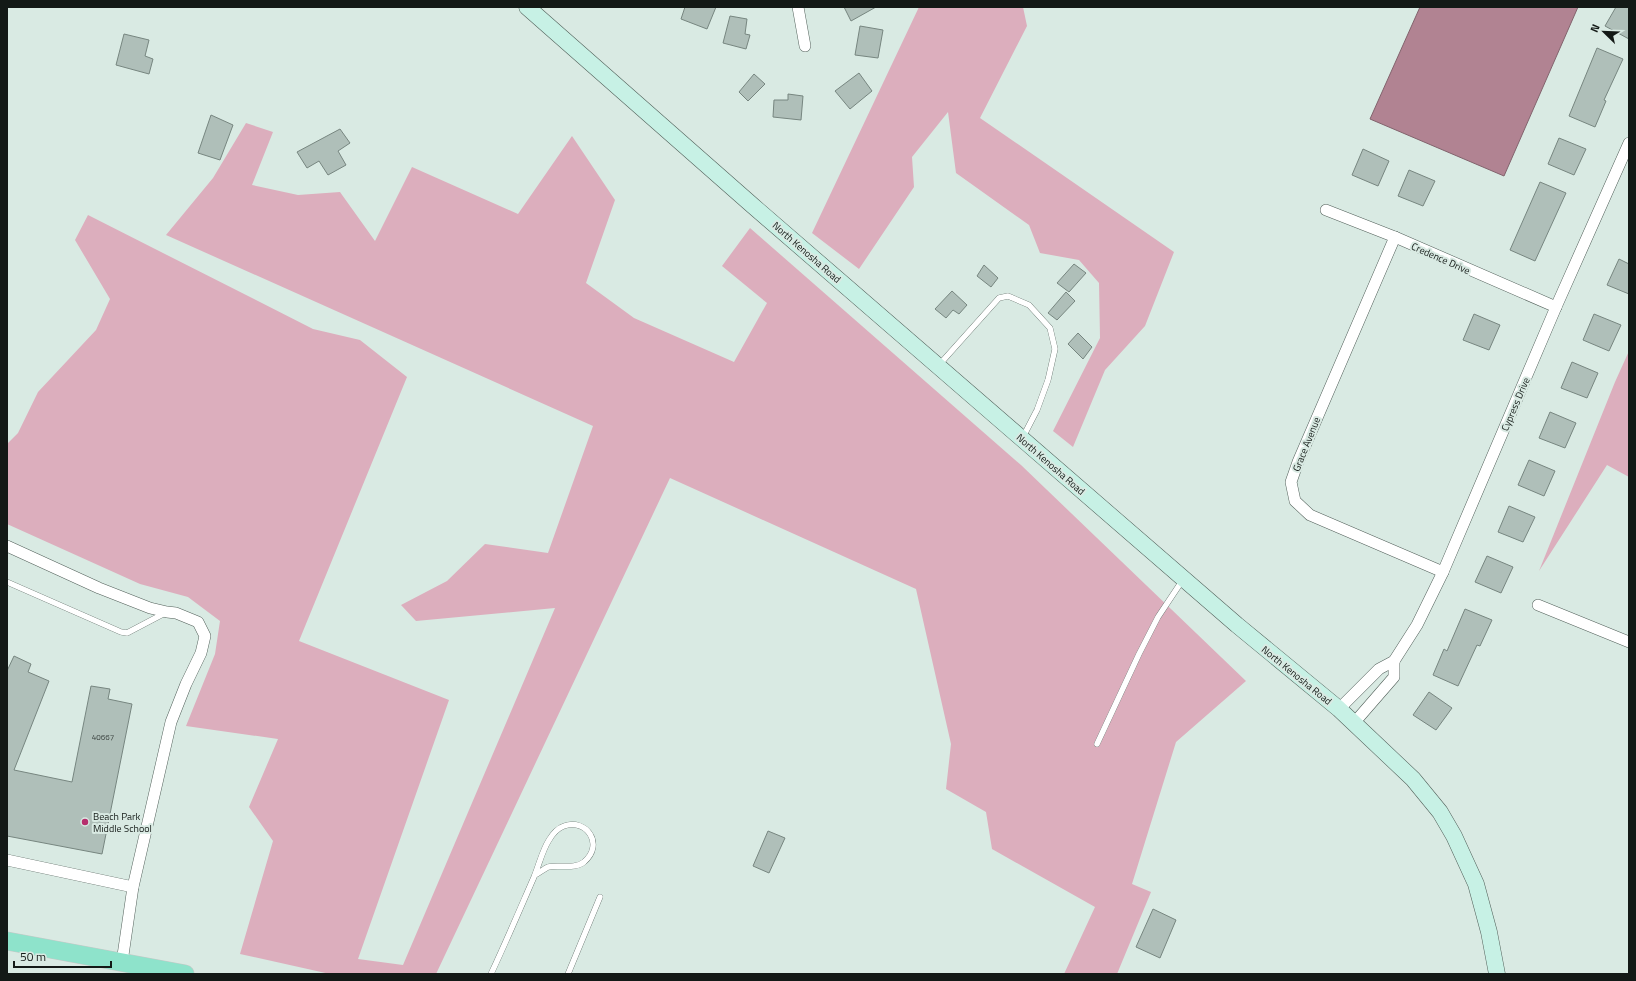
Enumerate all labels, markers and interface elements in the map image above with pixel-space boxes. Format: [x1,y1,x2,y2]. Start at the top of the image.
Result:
north arrow [1584,12,1624,52]
text: N [1586,21,1604,35]
street label: North Kenosha Road [769,218,844,286]
street label: Credence Drive [1409,239,1473,278]
street label: Cypress Drive [1497,375,1534,433]
street label: Grace Avenue [1289,415,1324,474]
street label: North Kenosha Road [1013,430,1088,498]
street label: North Kenosha Road [1258,642,1335,708]
house number: 40667 [92,731,114,743]
place label: Beach Park Middle School [93,809,152,836]
marker: Beach Park Middle School [80,817,90,827]
scale bar [14,943,111,969]
text: 50 m [20,947,46,966]

